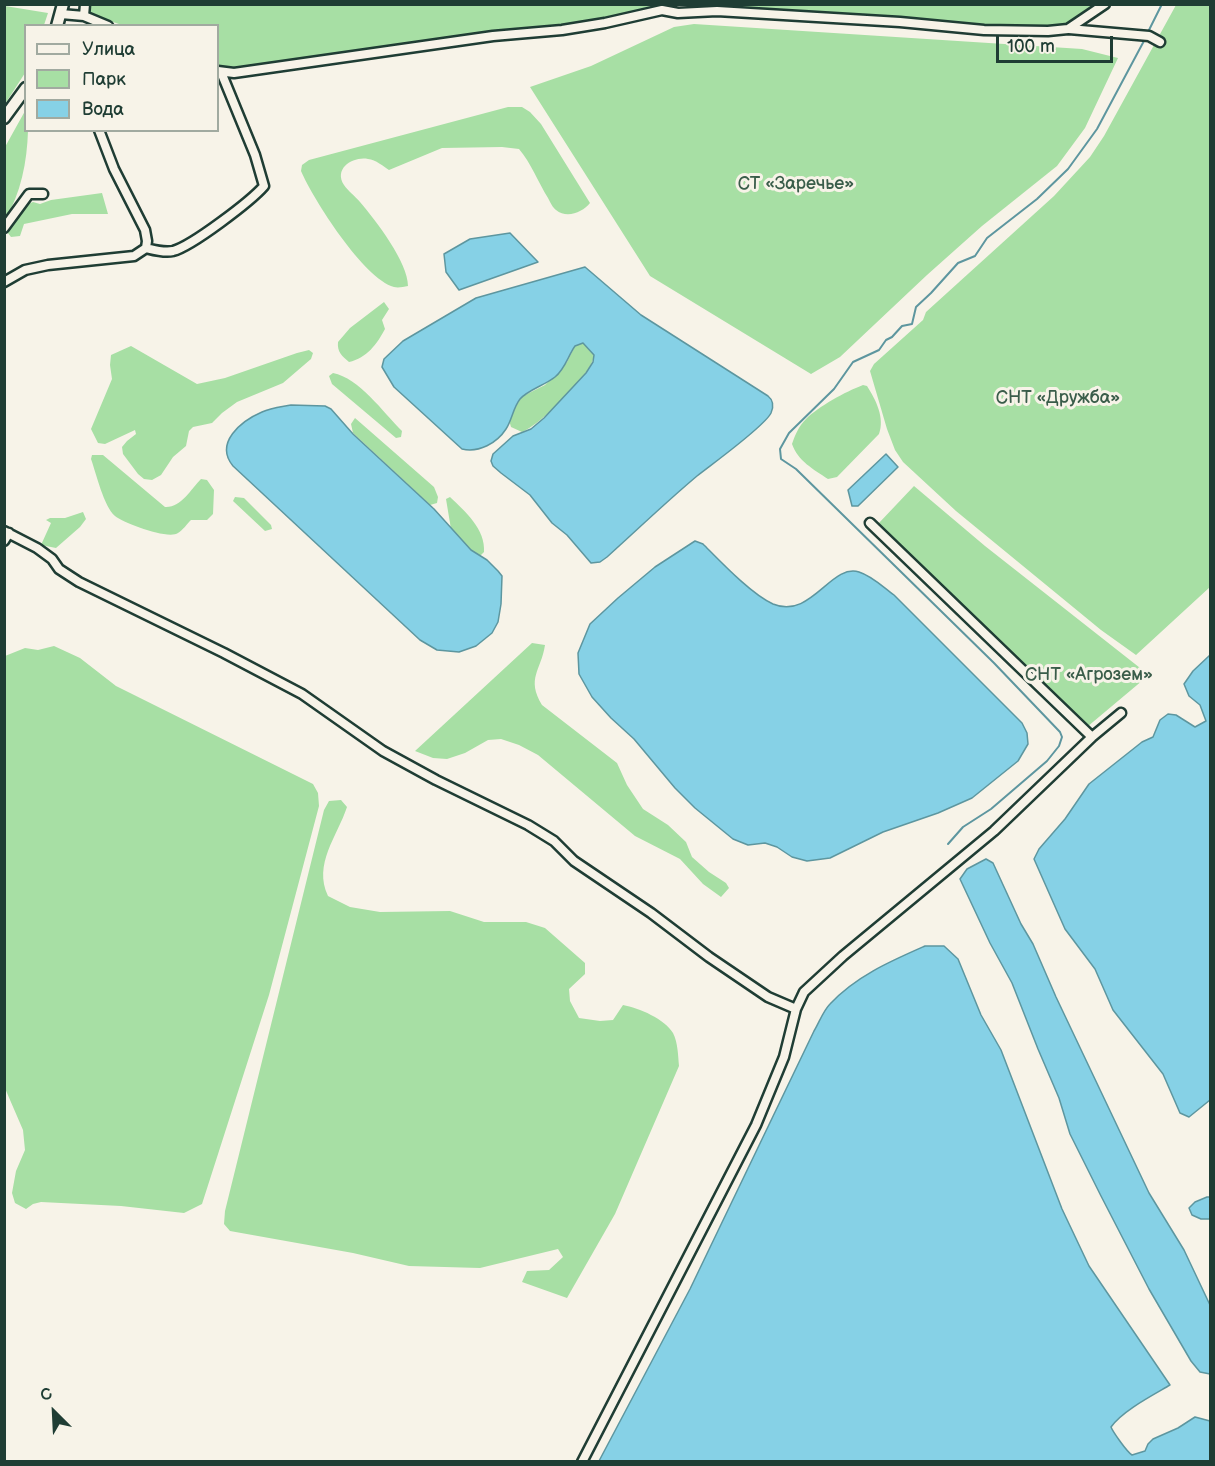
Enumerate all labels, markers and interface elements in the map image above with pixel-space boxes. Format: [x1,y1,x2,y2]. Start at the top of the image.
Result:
legend [24,24,219,132]
scale bar [999,24,1116,62]
text: 100 m [1007,36,1055,57]
text: Улица [82,39,135,60]
text: Парк [82,69,126,90]
text: Вода [82,99,124,120]
park label: СТ «Заречье» [738,173,854,195]
park label: СНТ «Дружба» [996,387,1120,409]
park label: СНТ «Агрозем» [1025,664,1153,686]
north arrow [24,1382,84,1442]
text: С [38,1384,55,1406]

